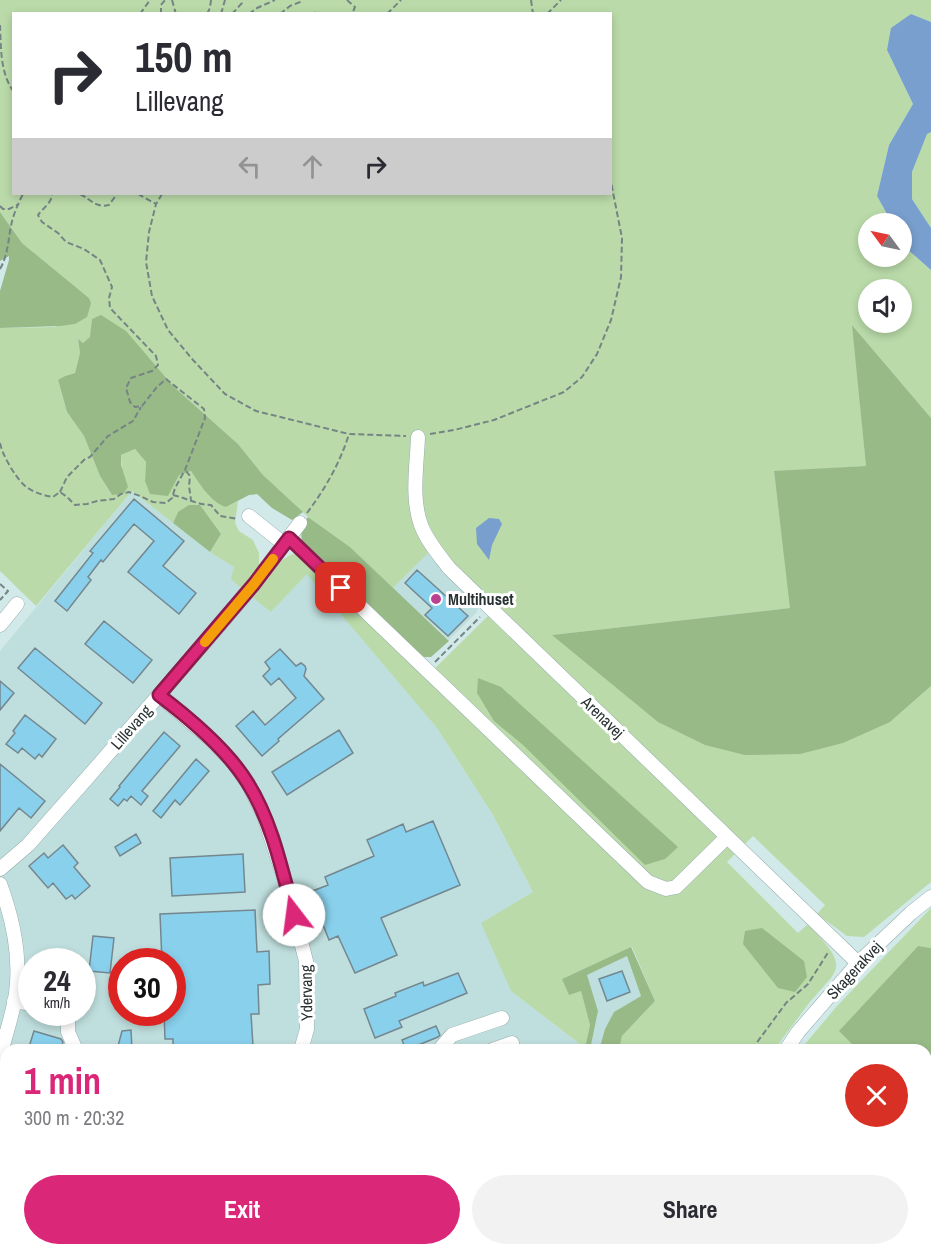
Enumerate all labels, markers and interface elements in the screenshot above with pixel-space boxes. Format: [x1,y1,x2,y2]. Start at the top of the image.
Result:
text: 150 m [135,29,233,85]
icon: right [36,36,114,114]
text: Lillevang [135,83,224,119]
icon: left [233,150,266,183]
icon: ahead [296,150,329,183]
icon: right [359,150,392,183]
north arrow [858,213,912,267]
map controls [858,213,912,333]
button: sound [858,279,912,333]
pin [315,562,366,613]
icon: arrive [324,571,357,604]
place label: Multihuset [448,588,514,610]
marker: Multihuset [429,592,443,606]
street label: Arenavej [576,690,629,743]
street label: Lillevang [105,699,157,754]
position arrow [262,883,326,947]
street label: Skagerakvej [821,936,887,1004]
speed limit sign: 30 [108,948,186,1026]
text: 24 [43,960,71,1000]
street label: Ydervang [294,964,317,1021]
text: km/h [44,992,70,1013]
text: 1 min [24,1057,101,1105]
button: close [845,1064,908,1127]
text: 300 m · 20:32 [24,1104,124,1131]
button: Exit [24,1175,460,1244]
button: Share [472,1175,908,1244]

